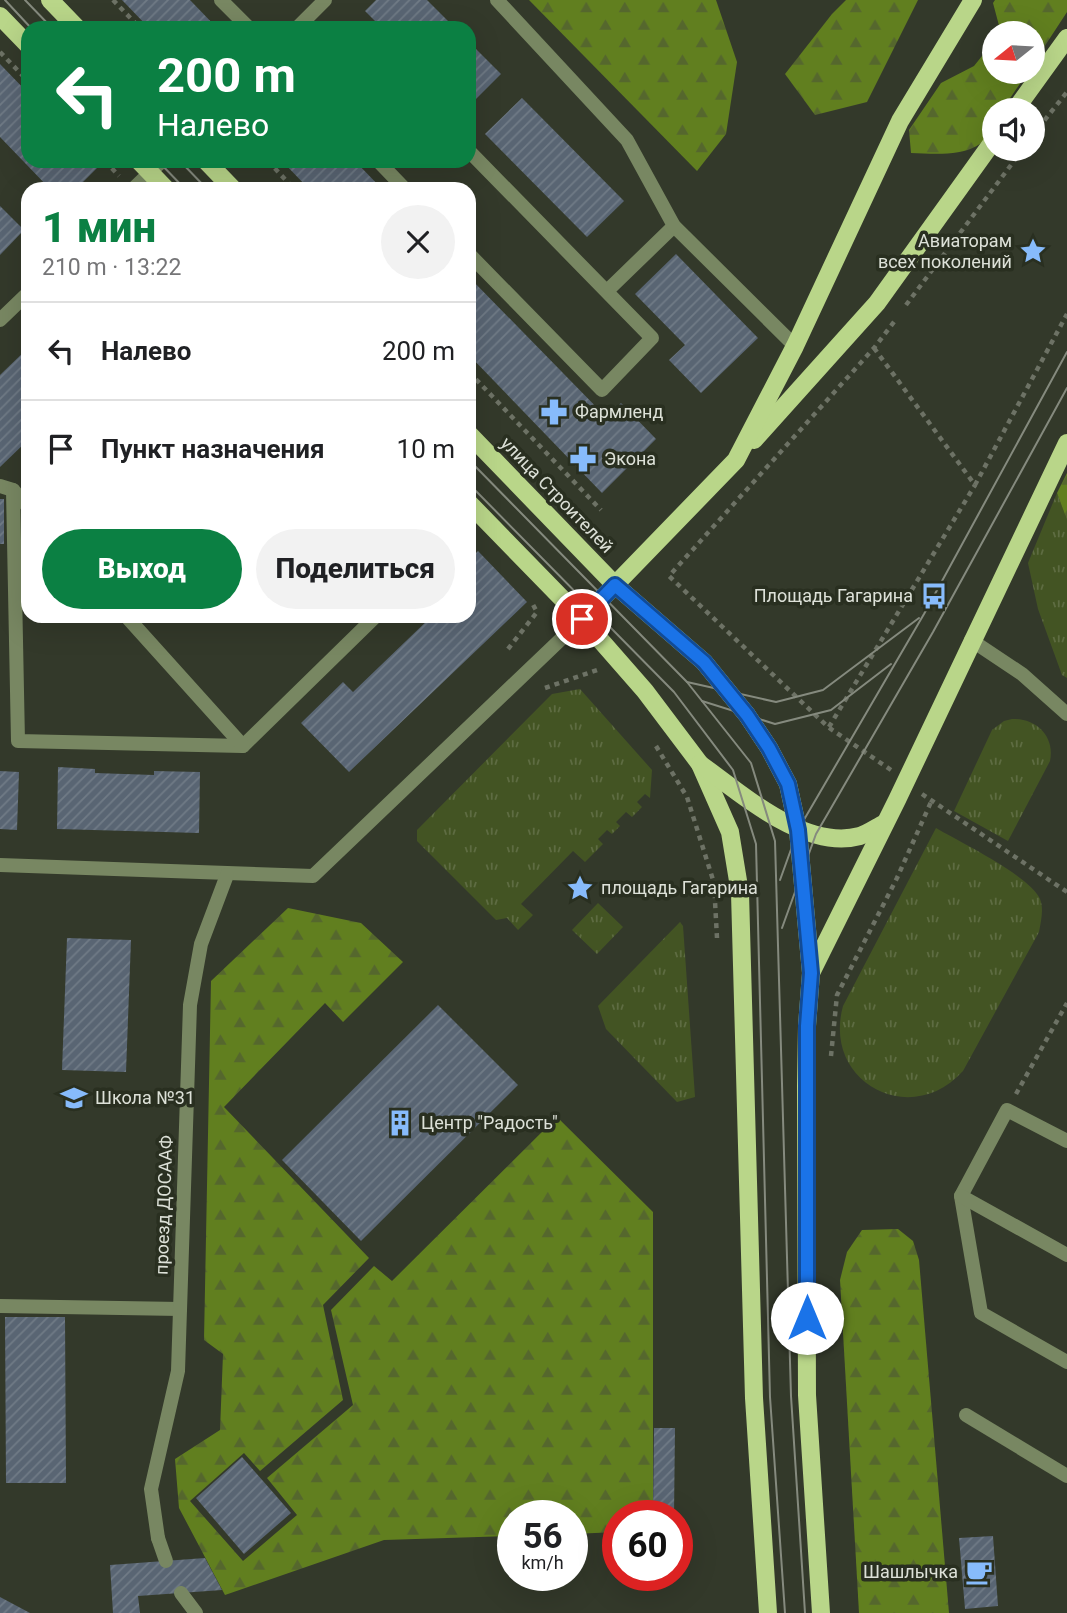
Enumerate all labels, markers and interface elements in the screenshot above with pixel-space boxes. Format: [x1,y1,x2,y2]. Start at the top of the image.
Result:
north arrow [982,21,1045,84]
map controls [982,21,1045,161]
text: 200 m [157,47,296,104]
icon: left [42,49,133,140]
button: sound [982,98,1045,161]
text: Налево [157,106,269,144]
text: 1 мин [42,203,156,252]
button: close [381,205,455,279]
place label: Авиаторам всех поколений [878,230,1012,272]
place icon: Авиаторам всех поколений [1018,236,1048,266]
text: 210 m · 13:22 [42,254,181,281]
icon: left [42,332,80,370]
text: Налево [101,336,191,366]
text: 200 m [382,336,455,366]
pharmacy icon: Фармленд [539,397,569,427]
place label: Фармленд [575,401,663,422]
icon: arrive [42,430,80,468]
street label: улица Строителей [497,432,618,557]
text: Пункт назначения [101,434,325,464]
text: 10 m [397,434,455,464]
pharmacy icon: Экона [568,444,598,474]
place label: Экона [604,448,656,469]
button: Выход [42,529,242,609]
button: Поделиться [256,529,455,609]
bus stop icon: Площадь Гагарина [919,581,949,611]
place label: Площадь Гагарина [754,585,913,606]
pin [552,589,612,649]
icon: arrive [563,600,601,638]
place icon: площадь Гагарина [565,873,595,903]
place label: площадь Гагарина [601,877,758,898]
school or university icon: Школа №31 [59,1083,89,1113]
place label: Школа №31 [95,1087,195,1108]
building icon: Центр "Радость" [385,1108,415,1138]
place label: Центр "Радость" [421,1112,558,1133]
street label: проезд ДОСААФ [151,1135,176,1275]
position arrow [770,1281,844,1355]
speed limit sign: 60 [602,1500,693,1591]
text: 56 [522,1516,563,1557]
text: km/h [521,1552,564,1573]
cafe icon: Шашлычка [964,1557,994,1587]
place label: Шашлычка [863,1561,958,1582]

